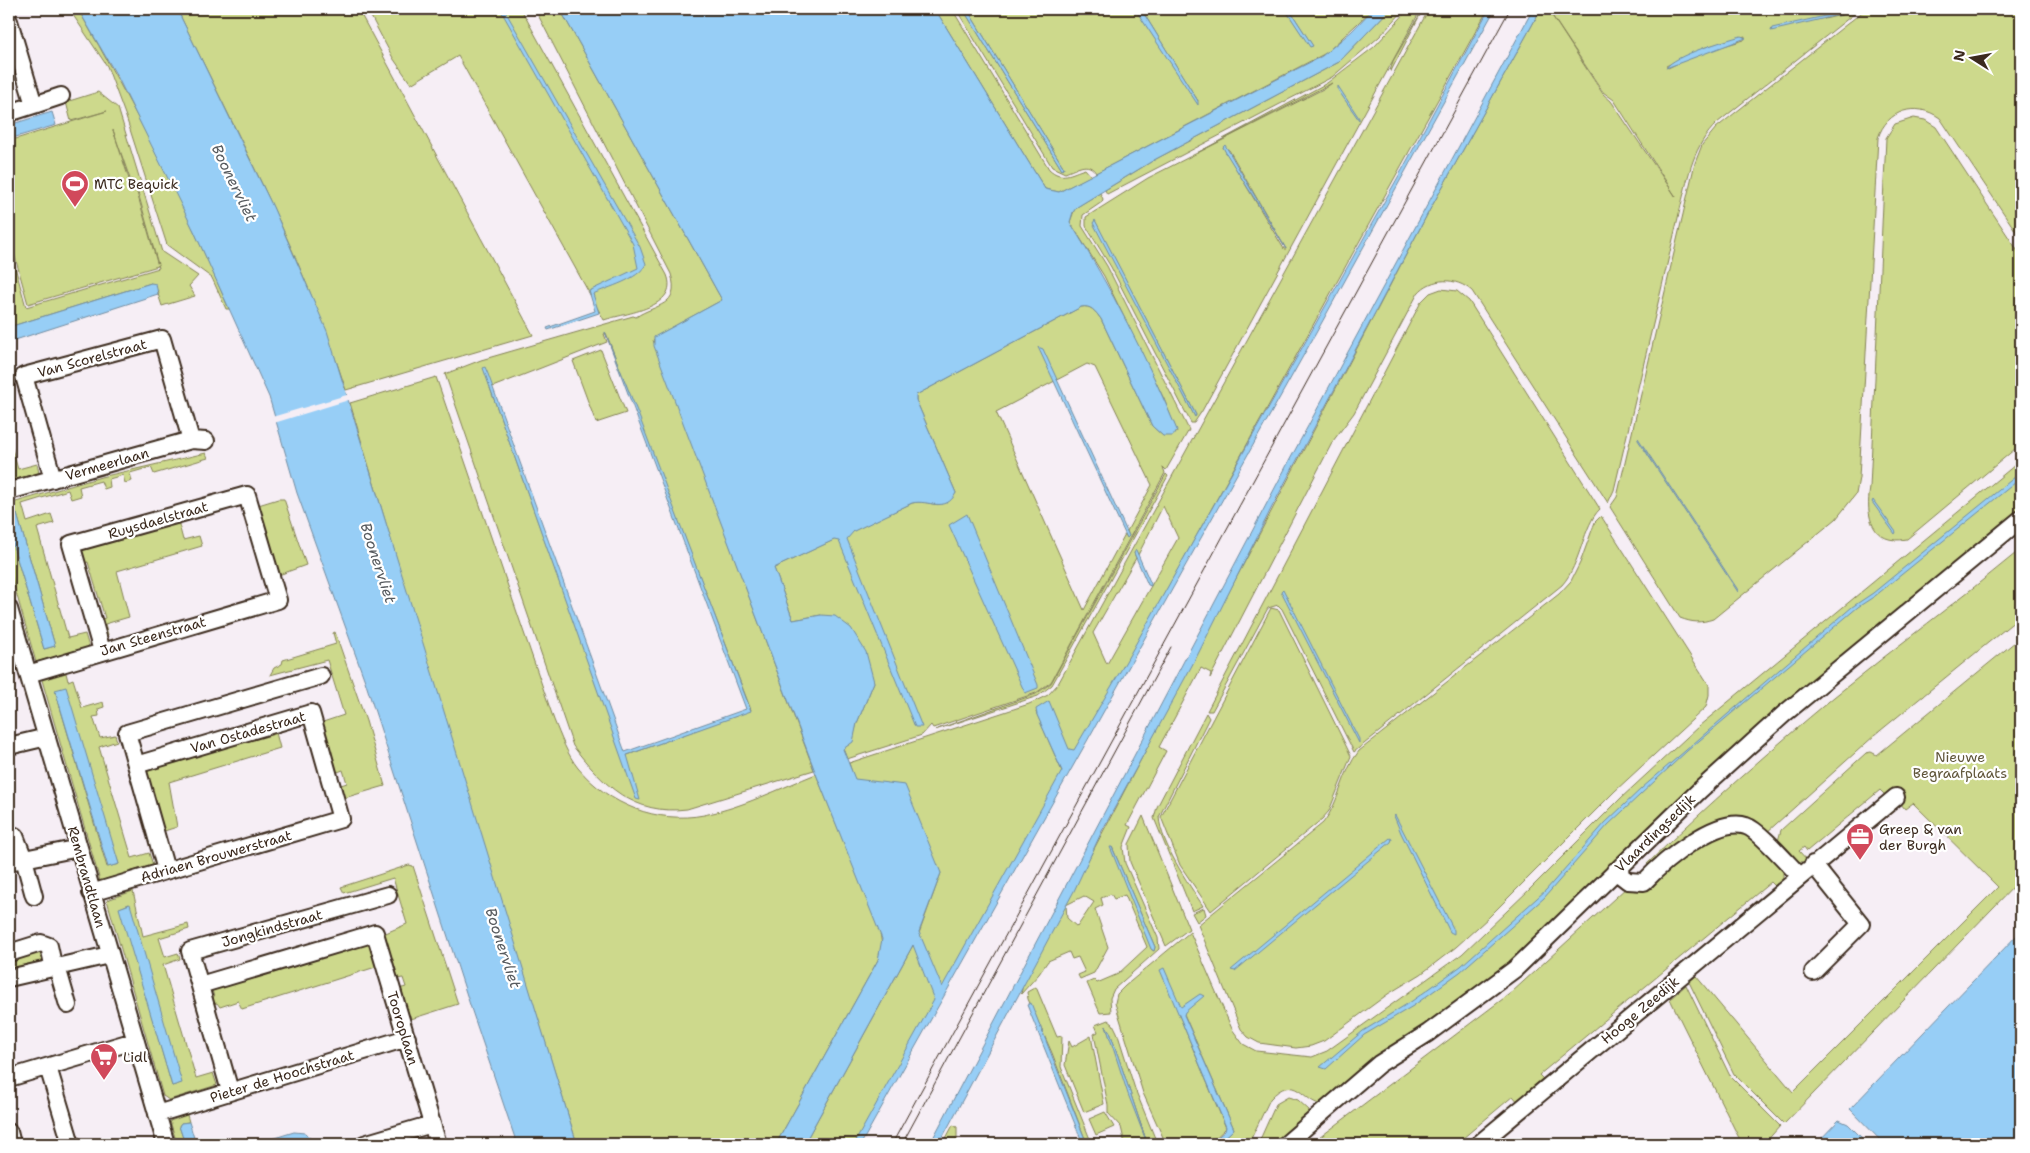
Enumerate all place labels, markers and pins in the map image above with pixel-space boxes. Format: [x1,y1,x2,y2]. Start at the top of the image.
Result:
sports icon: MTC Bequick [60,169,90,208]
place label: MTC Bequick [94,175,179,193]
place label: Greep & van der Burgh [1879,820,1962,854]
office icon: Greep & van der Burgh [1845,822,1875,861]
supermarket icon: Lidl [89,1042,119,1081]
place label: Lidl [123,1048,148,1066]

